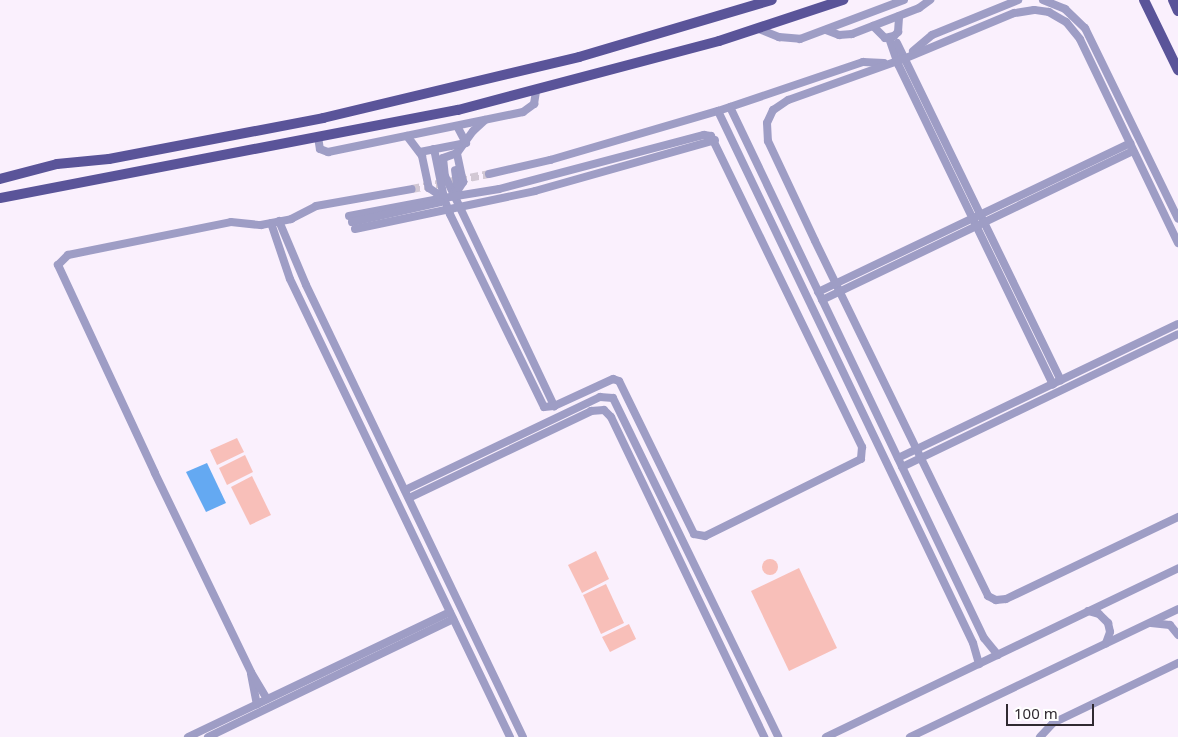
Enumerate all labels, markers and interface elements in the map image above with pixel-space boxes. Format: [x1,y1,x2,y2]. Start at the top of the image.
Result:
scale bar [1008,694,1096,726]
text: 100 m [1014,703,1058,723]

